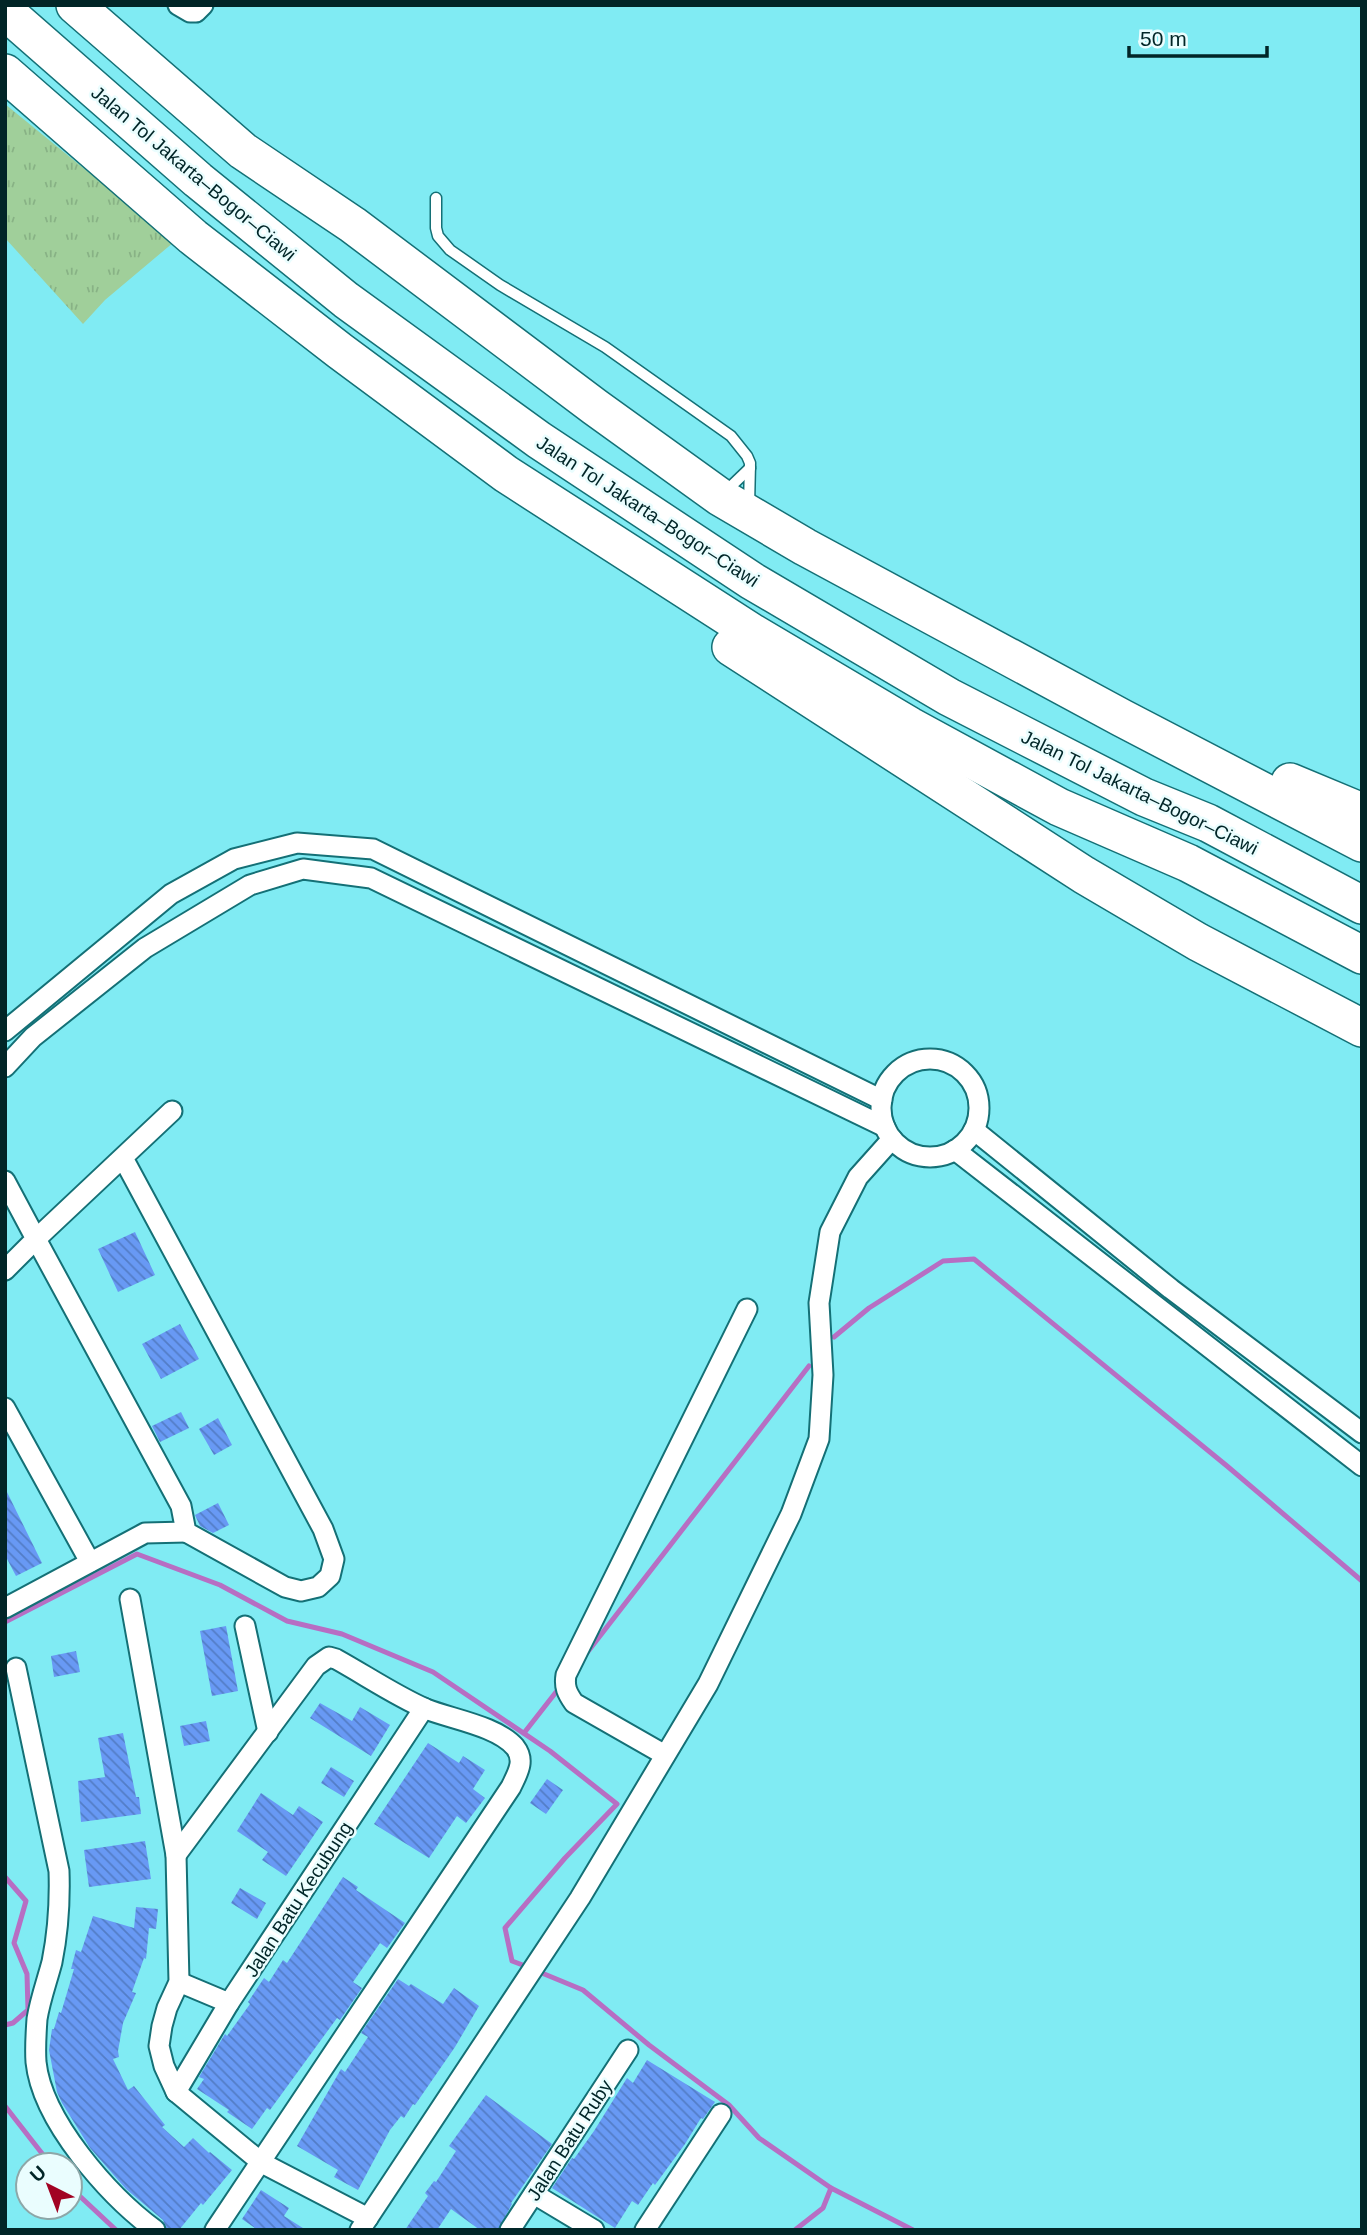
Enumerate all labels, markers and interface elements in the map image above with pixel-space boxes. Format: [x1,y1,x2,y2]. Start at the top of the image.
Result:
scale bar [1129,14,1267,58]
text: 50 m [1140,27,1187,50]
street label: Jalan Tol Jakarta–Bogor–Ciawi [87,82,300,265]
street label: Jalan Tol Jakarta–Bogor–Ciawi [533,432,763,591]
street label: Jalan Tol Jakarta–Bogor–Ciawi [1018,726,1261,859]
street label: Jalan Batu Kecubung [240,1818,356,1981]
street label: Jalan Batu Ruby [523,2076,616,2204]
north arrow [14,2151,84,2221]
text: U [26,2161,50,2186]

